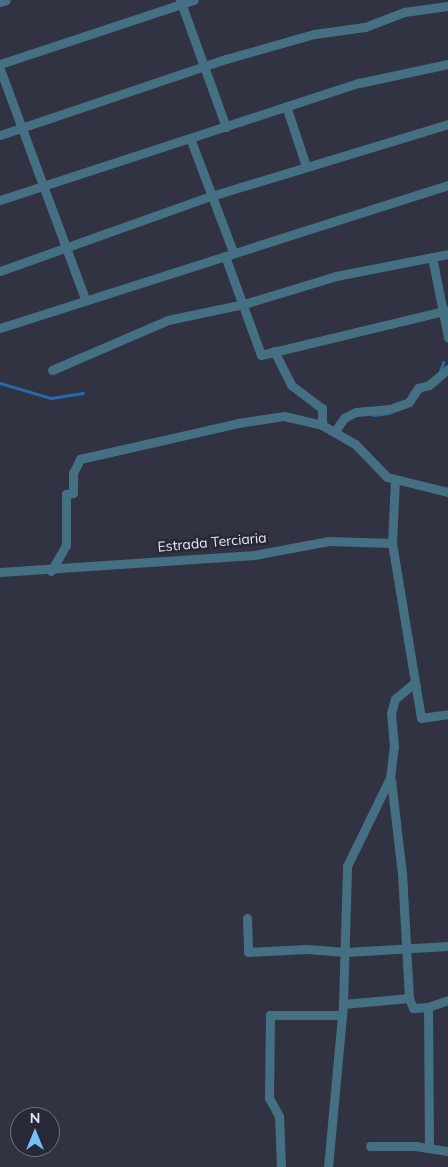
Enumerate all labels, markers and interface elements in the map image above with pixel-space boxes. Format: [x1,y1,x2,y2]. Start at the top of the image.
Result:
street label: Estrada Terciaria [157,529,267,555]
north arrow [10,1107,60,1157]
text: N [30,1109,40,1127]

